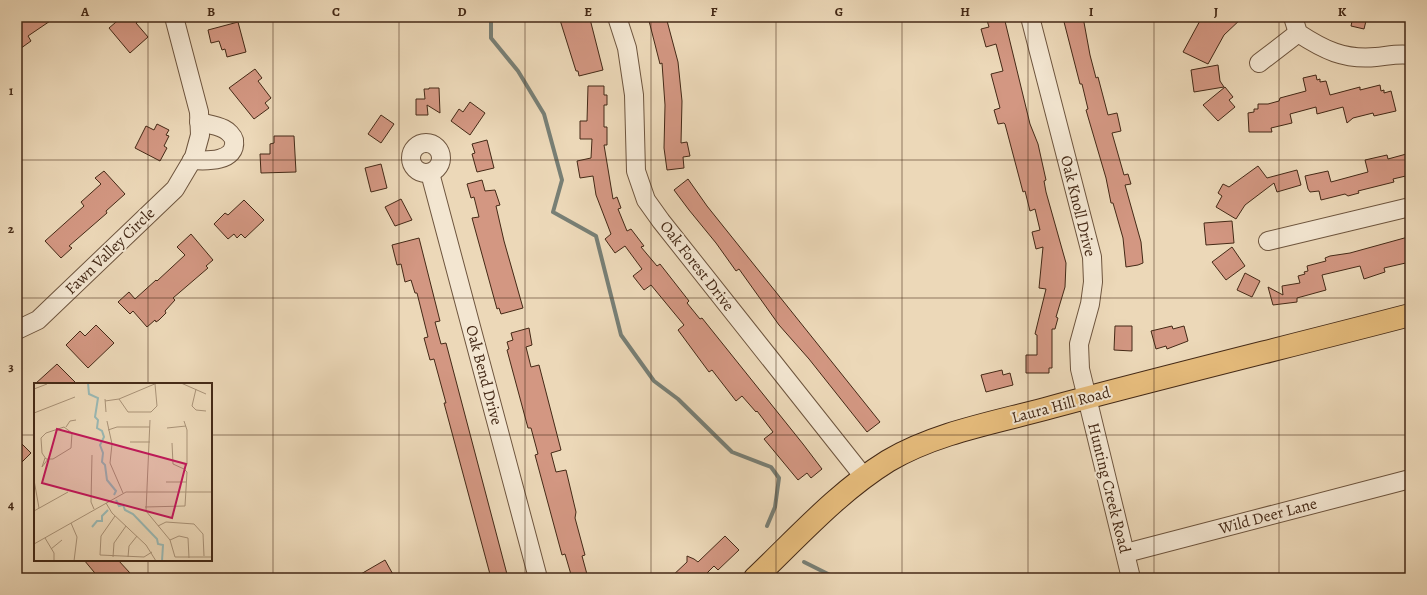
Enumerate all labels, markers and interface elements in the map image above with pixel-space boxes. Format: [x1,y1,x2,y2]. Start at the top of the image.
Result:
text: A [80,3,90,20]
text: B [207,3,215,20]
text: C [332,3,340,20]
text: D [457,3,467,20]
text: E [584,3,592,20]
text: F [711,3,718,20]
text: G [835,3,843,20]
text: H [960,3,970,20]
text: I [1089,3,1094,20]
text: J [1214,3,1218,20]
text: K [1338,3,1347,20]
text: 1 [9,82,14,99]
street label: Oak Knoll Drive [1055,153,1101,259]
street label: Fawn Valley Circle [60,202,160,300]
street label: Oak Forest Drive [655,216,739,316]
text: 2 [8,220,15,237]
street label: Oak Bend Drive [460,323,508,427]
text: 3 [8,358,14,375]
street label: Laura Hill Road [1009,381,1113,429]
inset map [34,383,212,561]
street label: Hunting Creek Road [1082,420,1136,556]
street label: Wild Deer Lane [1215,492,1320,540]
text: 4 [8,496,14,513]

